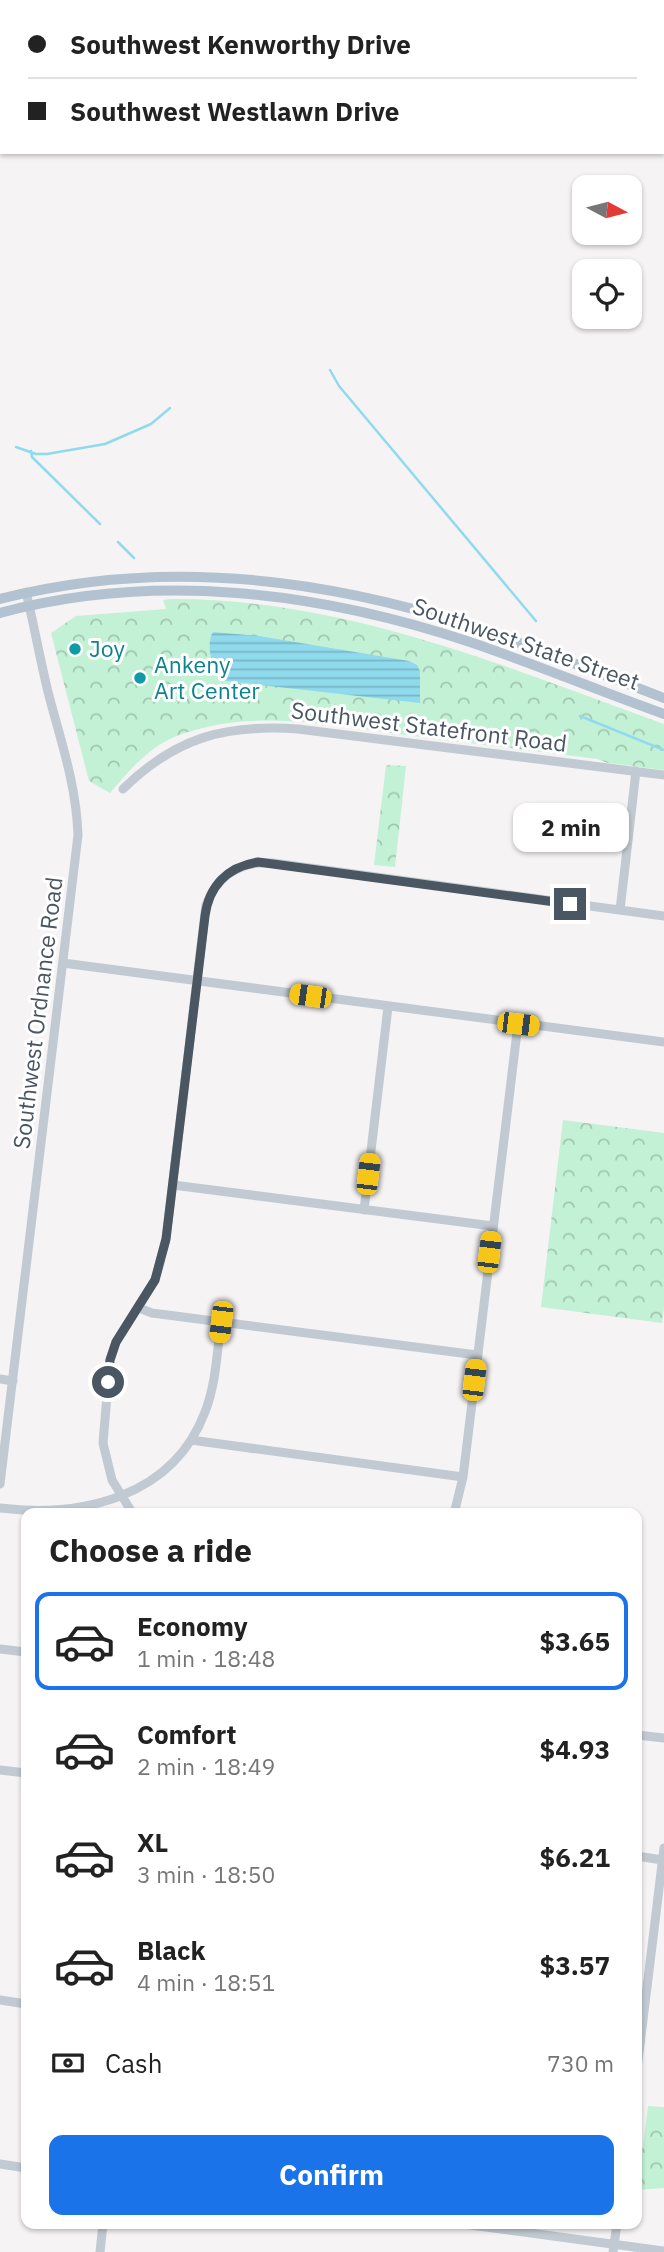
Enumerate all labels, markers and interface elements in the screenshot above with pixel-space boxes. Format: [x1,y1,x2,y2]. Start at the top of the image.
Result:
text: Southwest Kenworthy Drive [70,27,411,61]
text: Southwest Westlawn Drive [70,94,399,128]
north arrow [572,175,642,245]
map controls [572,175,642,329]
button: locate [572,259,642,329]
street label: Southwest State Street [409,590,644,696]
place label: Joy [89,633,125,663]
marker: Joy [67,641,83,657]
place label: Ankeny Art Center [154,649,260,705]
marker: Ankeny Art Center [132,670,148,686]
street label: Southwest Statefront Road [290,694,569,758]
callout: 2 min [512,802,628,852]
text: 2 min [541,812,601,842]
street label: Southwest Ordnance Road [5,875,69,1151]
route end [554,888,586,920]
car [288,983,333,1009]
car [496,1011,541,1037]
car [356,1152,381,1196]
car [477,1230,502,1274]
car [209,1300,234,1344]
car [462,1358,487,1402]
route start [92,1366,124,1398]
text: Choose a ride [49,1529,252,1571]
text: Economy [137,1609,248,1643]
icon: car [53,1610,116,1673]
text: $3.65 [540,1624,610,1658]
text: 1 min · 18:48 [137,1643,275,1673]
text: Comfort [137,1717,236,1751]
icon: car [53,1718,116,1781]
text: $4.93 [540,1732,610,1766]
text: 2 min · 18:49 [137,1751,275,1781]
text: XL [137,1825,168,1859]
icon: car [53,1826,116,1889]
text: $6.21 [540,1840,610,1874]
text: 3 min · 18:50 [137,1859,275,1889]
text: Black [137,1933,205,1967]
icon: car [53,1934,116,1997]
text: $3.57 [540,1948,610,1982]
text: 4 min · 18:51 [137,1967,275,1997]
icon: cash [49,2044,87,2082]
text: Cash [105,2046,162,2080]
text: 730 m [547,2048,614,2078]
button: Confirm [49,2135,614,2215]

